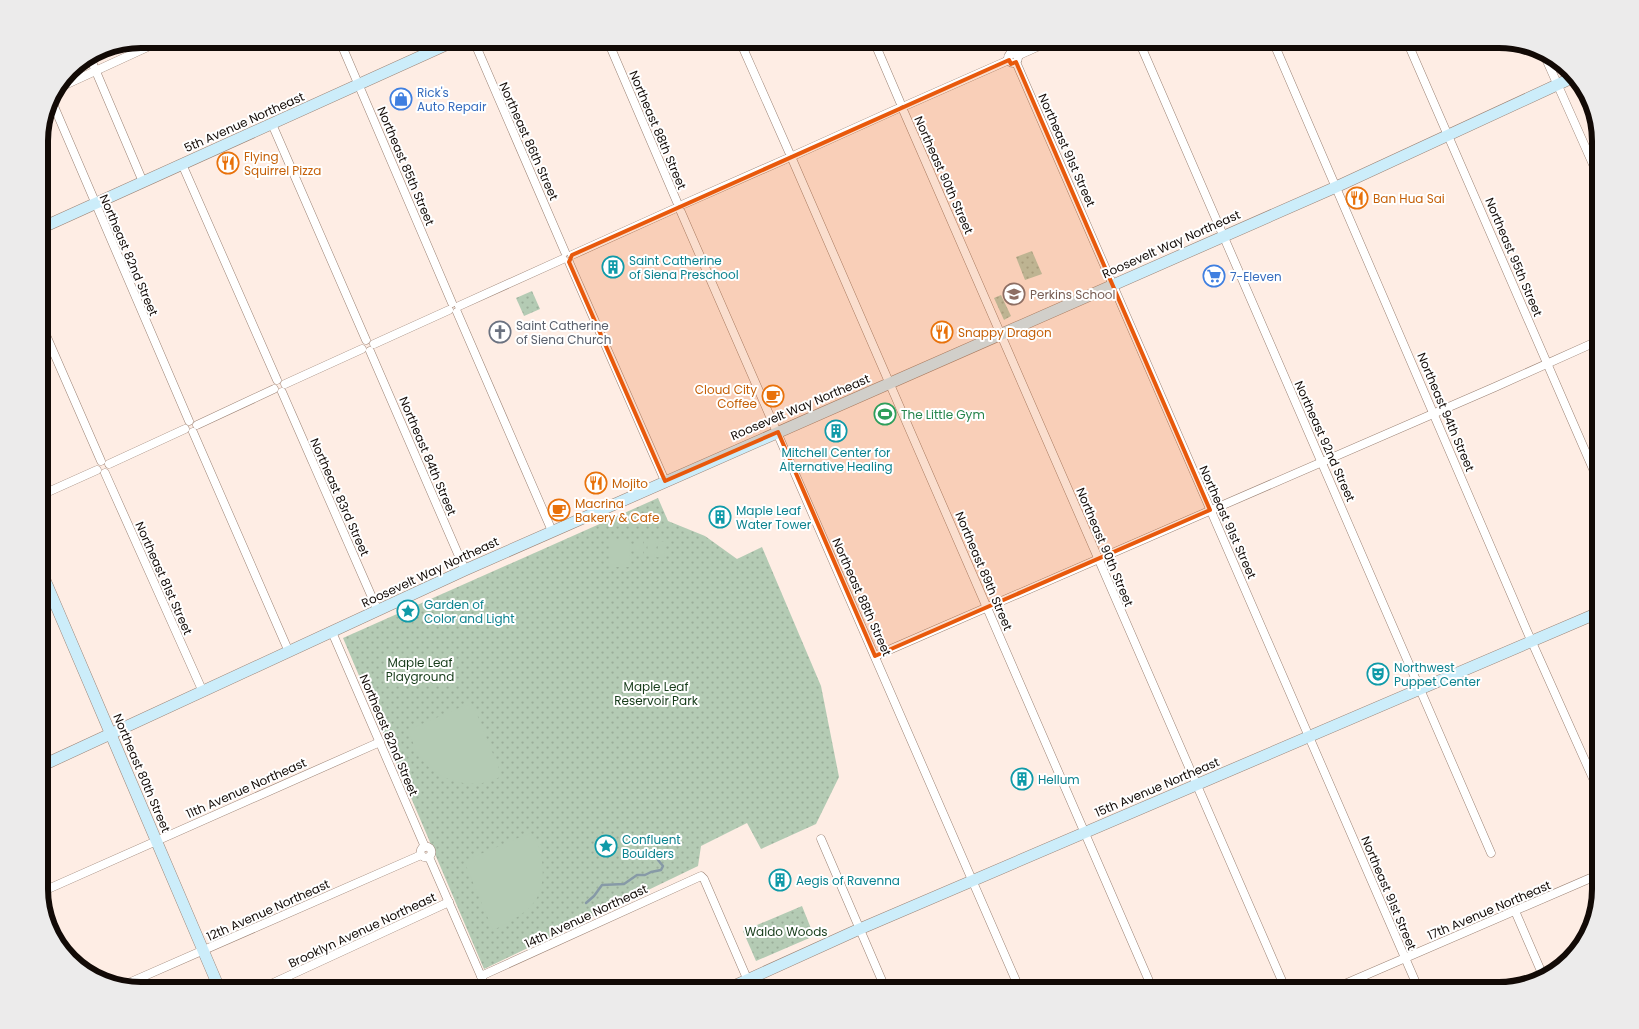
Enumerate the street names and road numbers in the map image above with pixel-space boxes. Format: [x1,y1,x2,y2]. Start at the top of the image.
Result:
street label: Northeast 88th Street [625,68,691,192]
street label: Northeast 86th Street [495,79,563,203]
street label: 5th Avenue Northeast [181,88,307,156]
street label: Northeast 91st Street [1034,91,1100,209]
street label: Northeast 85th Street [373,104,439,228]
street label: Northeast 90th Street [910,113,978,237]
street label: Northeast 82nd Street [96,192,162,318]
street label: Northeast 95th Street [1481,195,1547,319]
street label: Roosevelt Way Northeast [1099,206,1243,282]
street label: Northeast 94th Street [1413,350,1479,474]
street label: Roosevelt Way Northeast [728,370,872,444]
street label: Northeast 92nd Street [1291,378,1359,504]
street label: Northeast 84th Street [395,394,461,518]
street label: Northeast 83rd Street [306,435,374,559]
street label: Northeast 91st Street [1195,463,1261,581]
street label: Northeast 90th Street [1072,485,1138,609]
street label: Northeast 89th Street [951,509,1017,633]
street label: Northeast 81st Street [131,519,197,637]
street label: Roosevelt Way Northeast [359,533,501,611]
street label: Northeast 88th Street [828,535,896,659]
street label: Northeast 82nd Street [356,672,422,798]
street label: Northeast 80th Street [109,711,175,835]
street label: 15th Avenue Northeast [1092,753,1222,821]
street label: 11th Avenue Northeast [183,754,309,822]
street label: Northeast 91st Street [1357,833,1421,953]
street label: 12th Avenue Northeast [204,875,332,945]
street label: 17th Avenue Northeast [1425,876,1553,944]
street label: 14th Avenue Northeast [522,880,650,952]
street label: Brooklyn Avenue Northeast [285,888,439,972]

